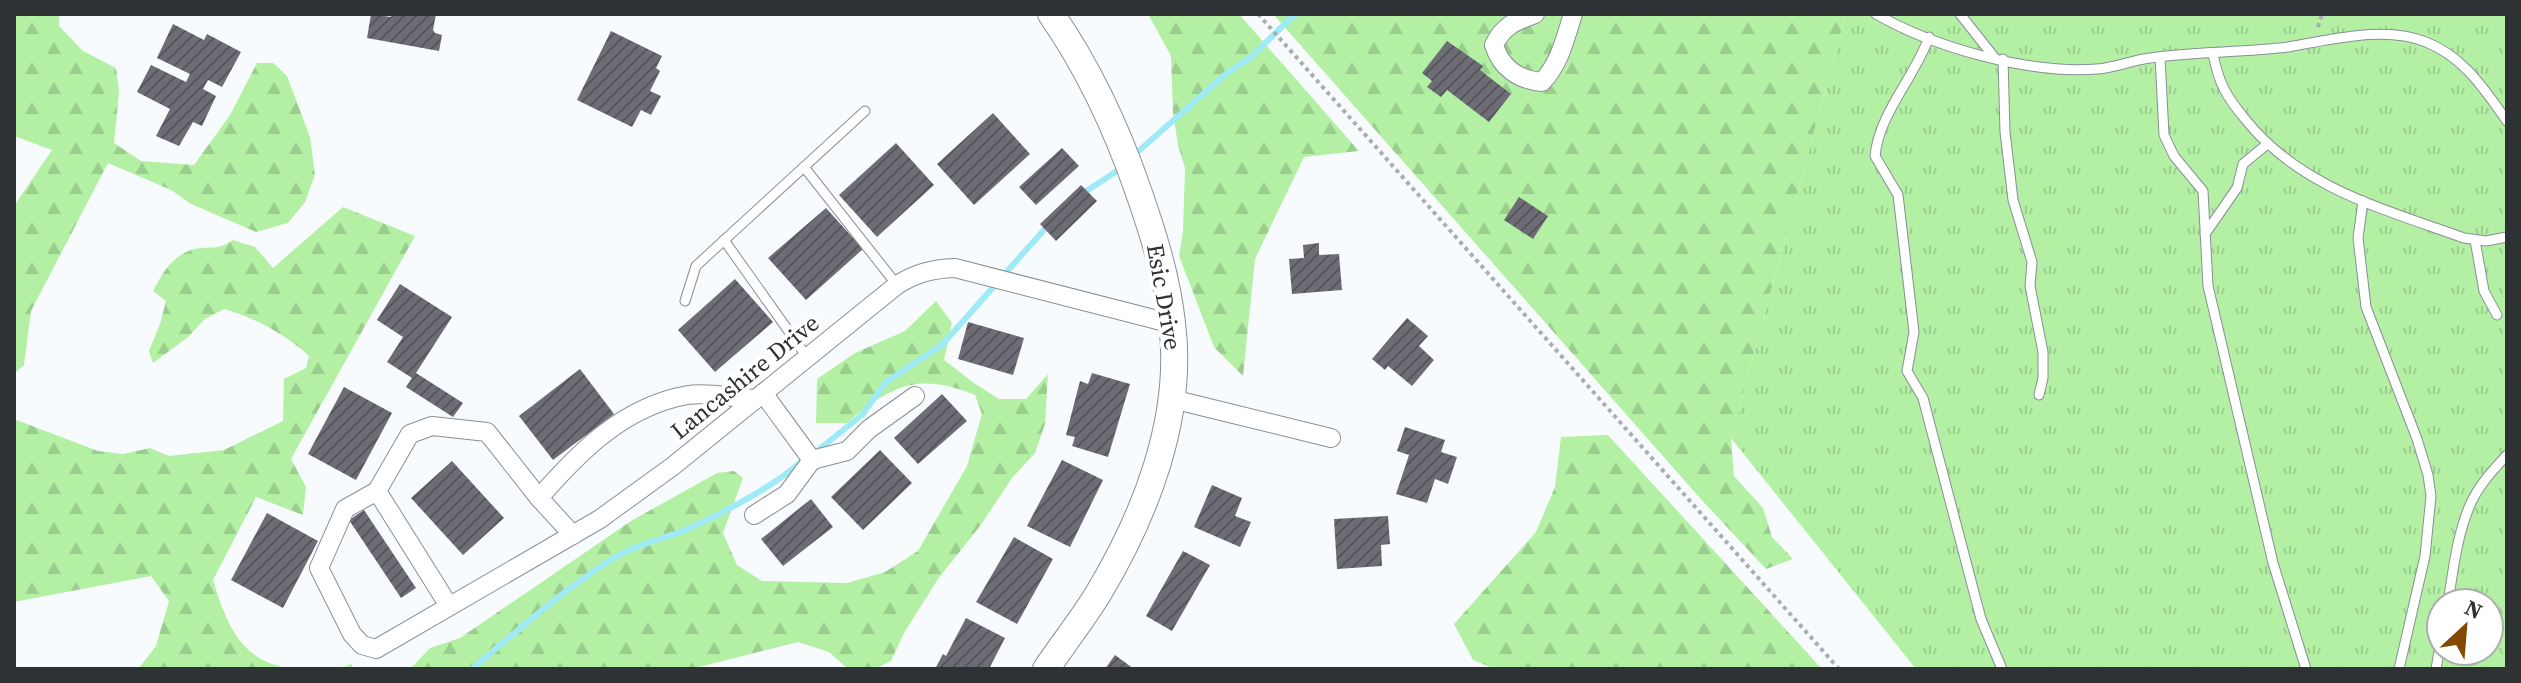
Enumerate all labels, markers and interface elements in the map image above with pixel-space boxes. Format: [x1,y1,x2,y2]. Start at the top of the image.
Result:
street label: Esic Drive [1139,241,1190,353]
street label: Lancashire Drive [663,306,826,447]
north arrow [2425,587,2505,667]
text: N [2460,592,2488,626]

